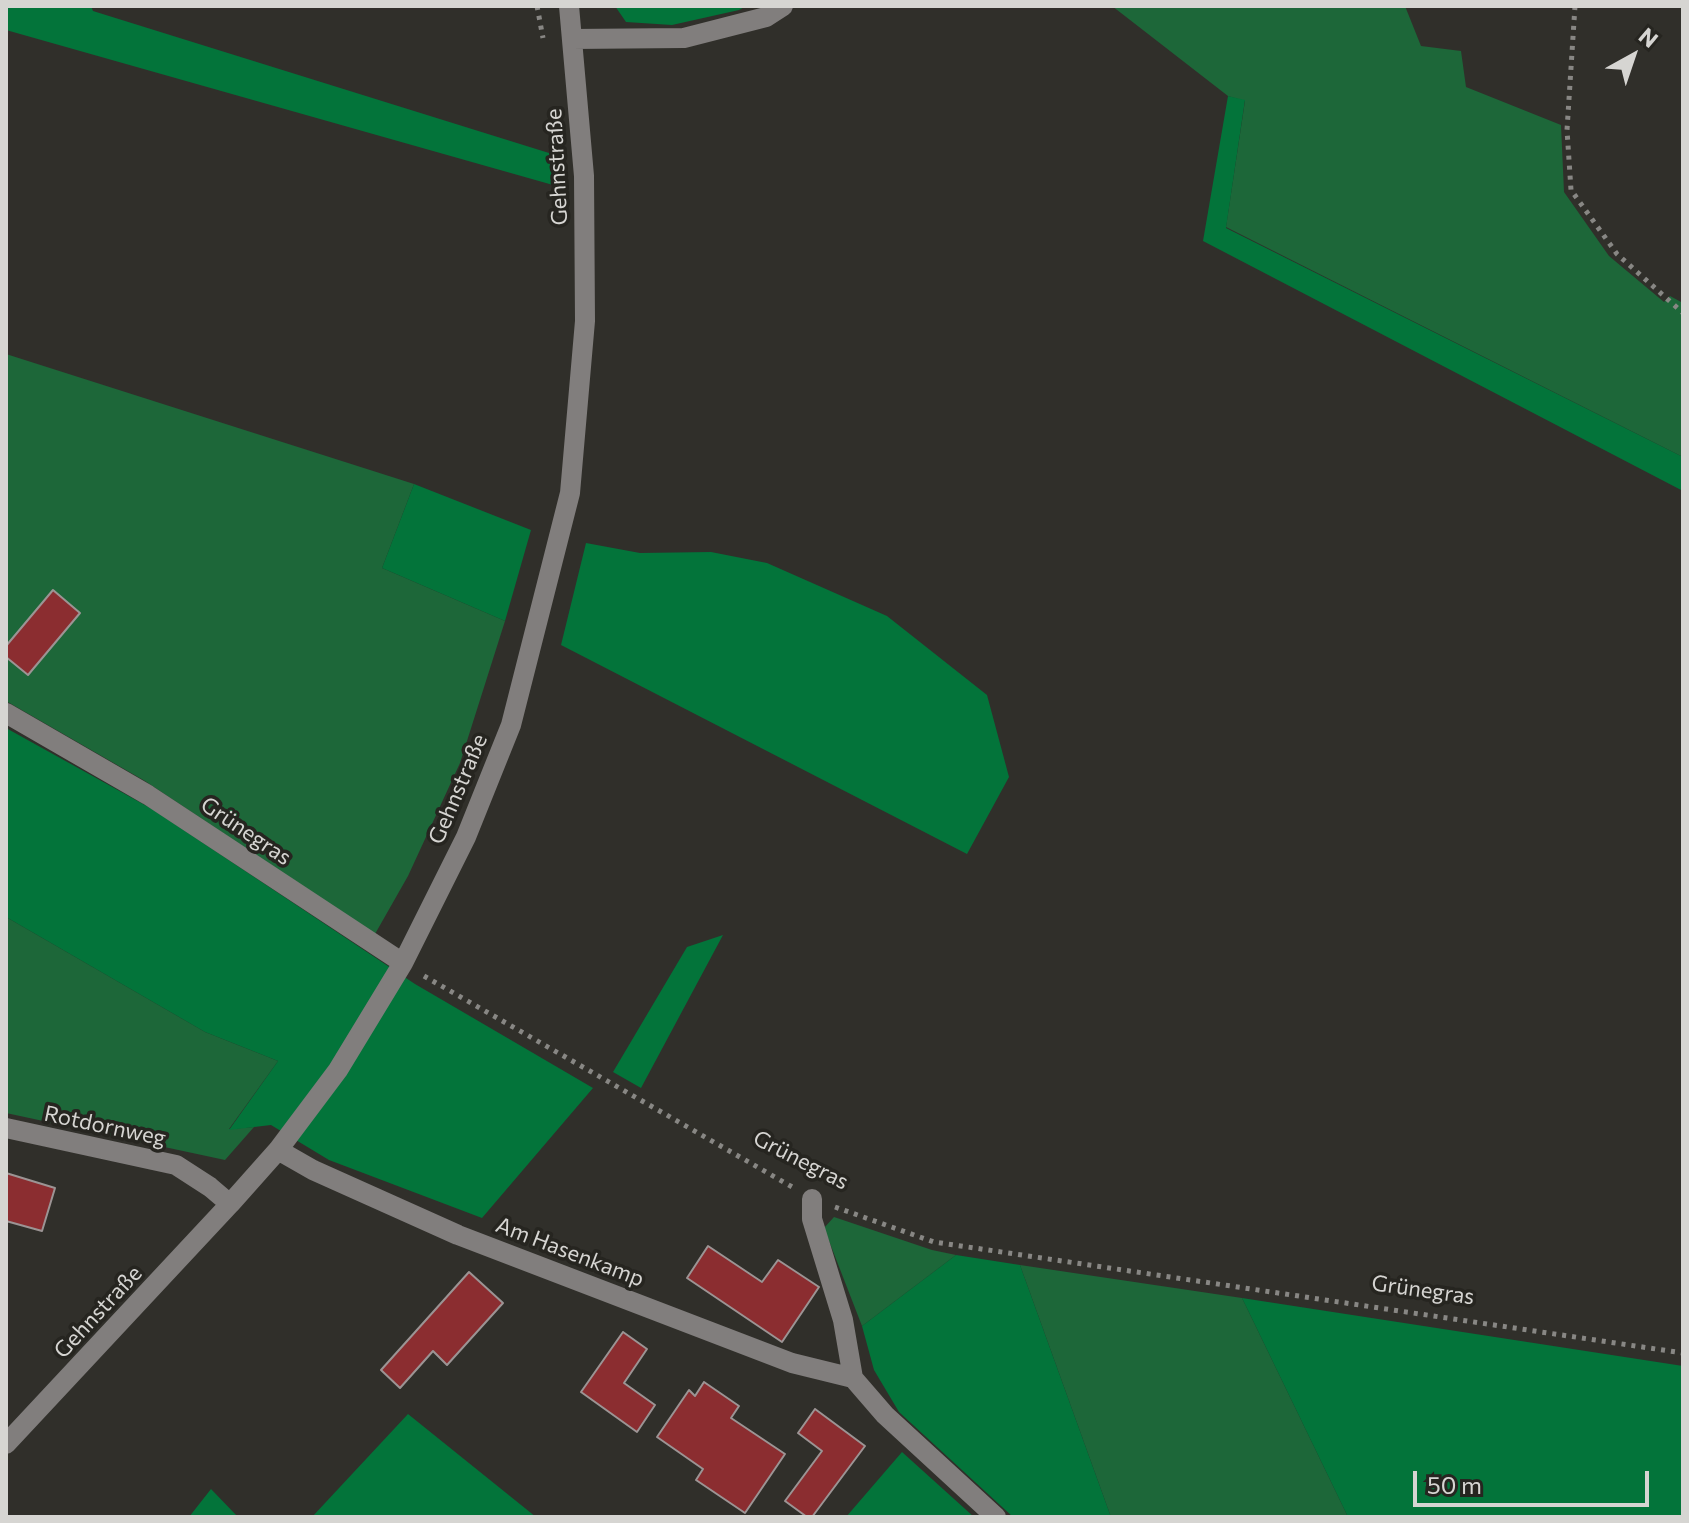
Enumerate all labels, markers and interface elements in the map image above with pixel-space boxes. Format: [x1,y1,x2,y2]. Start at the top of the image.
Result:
north arrow [1593,16,1673,96]
text: N [1634,22,1664,53]
street label: Gehnstraße [541,108,573,226]
street label: Gehnstraße [423,730,493,848]
street label: Grünegras [196,791,296,871]
street label: Rotdornweg [42,1100,168,1152]
street label: Grünegras [749,1125,853,1195]
street label: Am Hasenkamp [492,1212,648,1292]
street label: Gehnstraße [48,1260,148,1364]
street label: Grünegras [1370,1270,1476,1310]
scale bar [1417,1455,1653,1505]
text: 50 m [1427,1470,1482,1499]

